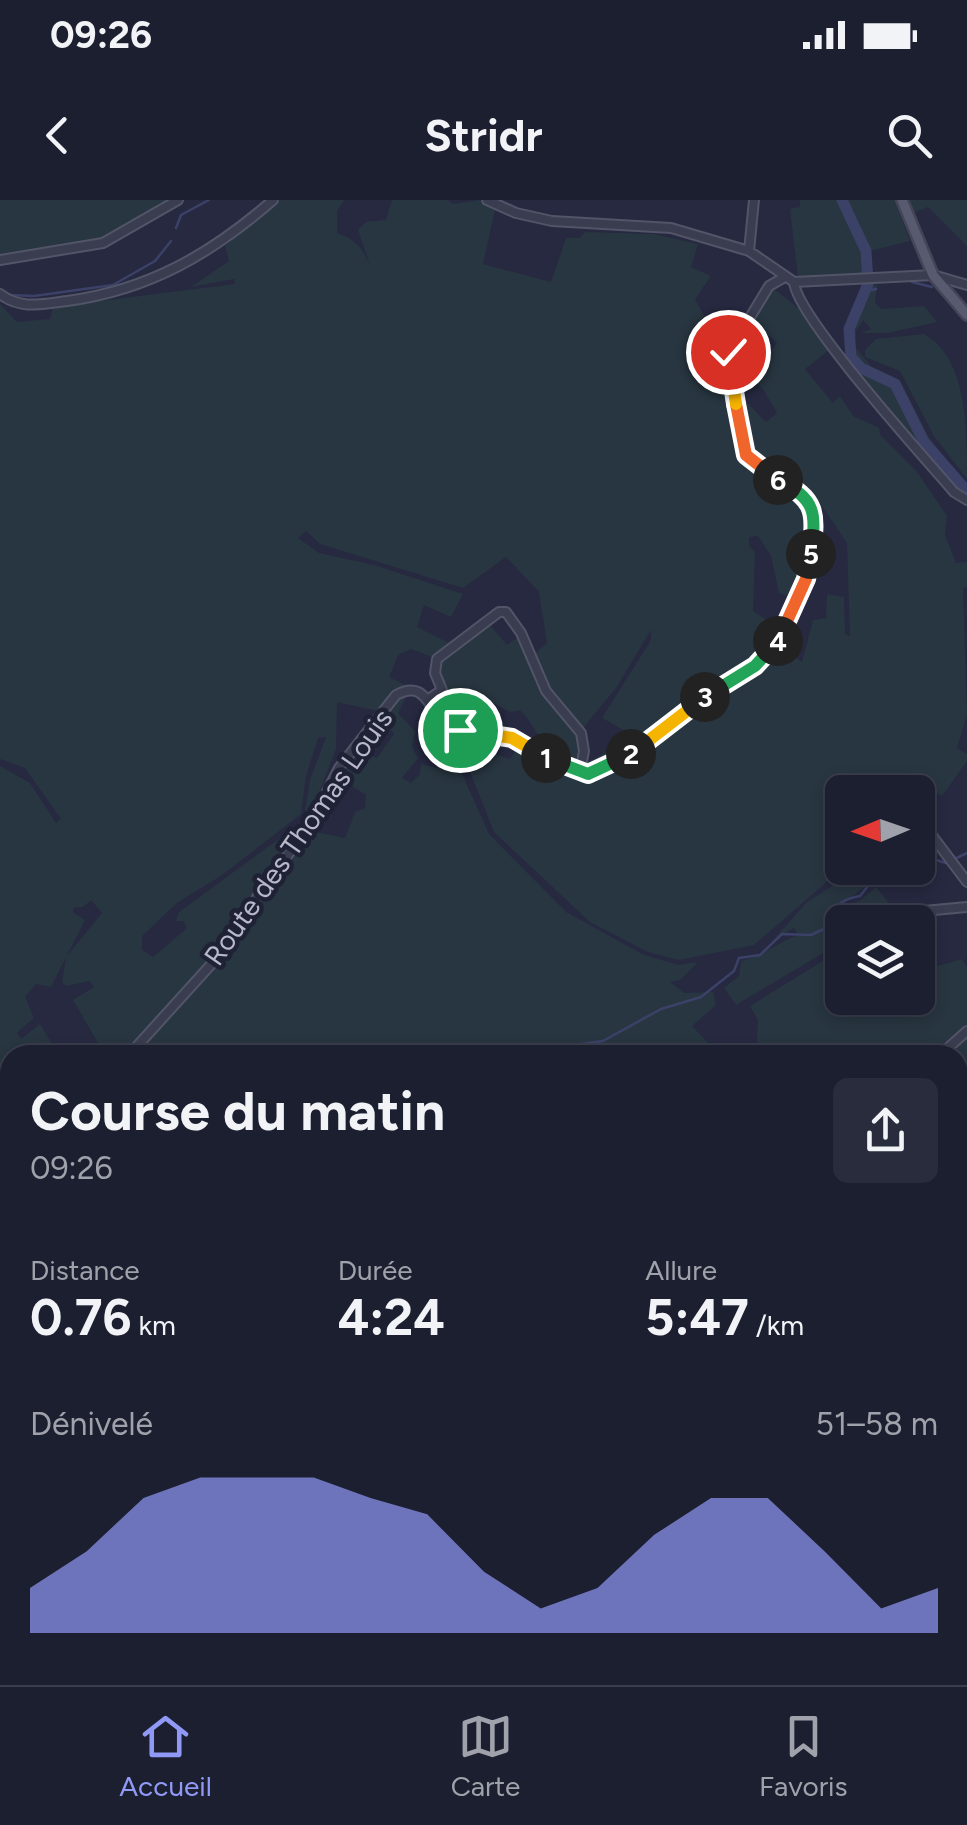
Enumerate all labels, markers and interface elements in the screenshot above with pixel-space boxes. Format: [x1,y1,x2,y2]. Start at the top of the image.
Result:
text: 09:26 [50,12,152,58]
icon: back [30,108,85,163]
text: Stridr [424,108,543,162]
icon: search [882,108,937,163]
pin [686,310,771,395]
icon: check [701,325,756,380]
pin: 6 [753,455,803,505]
text: 6 [770,463,786,497]
pin: 5 [786,529,836,579]
text: 5 [803,537,819,571]
pin: 4 [753,616,803,666]
text: 4 [769,624,787,658]
pin: 3 [680,672,730,722]
text: 3 [697,680,713,714]
pin [418,688,503,773]
street label: Route des Thomas Louis [197,702,399,972]
icon: arrive [433,703,488,758]
pin: 2 [606,729,656,779]
pin: 1 [521,733,571,783]
text: 2 [623,737,639,771]
text: 1 [540,741,552,775]
north arrow [825,775,935,885]
map controls [825,775,935,1015]
button: layers [825,905,935,1015]
text: Course du matin [30,1078,445,1144]
button: share [833,1078,938,1183]
text: 09:26 [30,1149,113,1187]
text: Distance [30,1253,140,1287]
text: Durée [338,1253,413,1287]
text: Allure [645,1253,717,1287]
text: 0.76 [30,1287,132,1348]
text: 4:24 [338,1287,445,1348]
text: 5:47 [645,1287,749,1348]
text: km [132,1308,176,1342]
text: /km [749,1308,804,1342]
text: Dénivelé [30,1405,153,1443]
text: 51–58 m [816,1405,938,1443]
tab: Accueil [119,1709,212,1803]
tab: Carte [451,1709,520,1803]
tab: Favoris [759,1709,848,1803]

